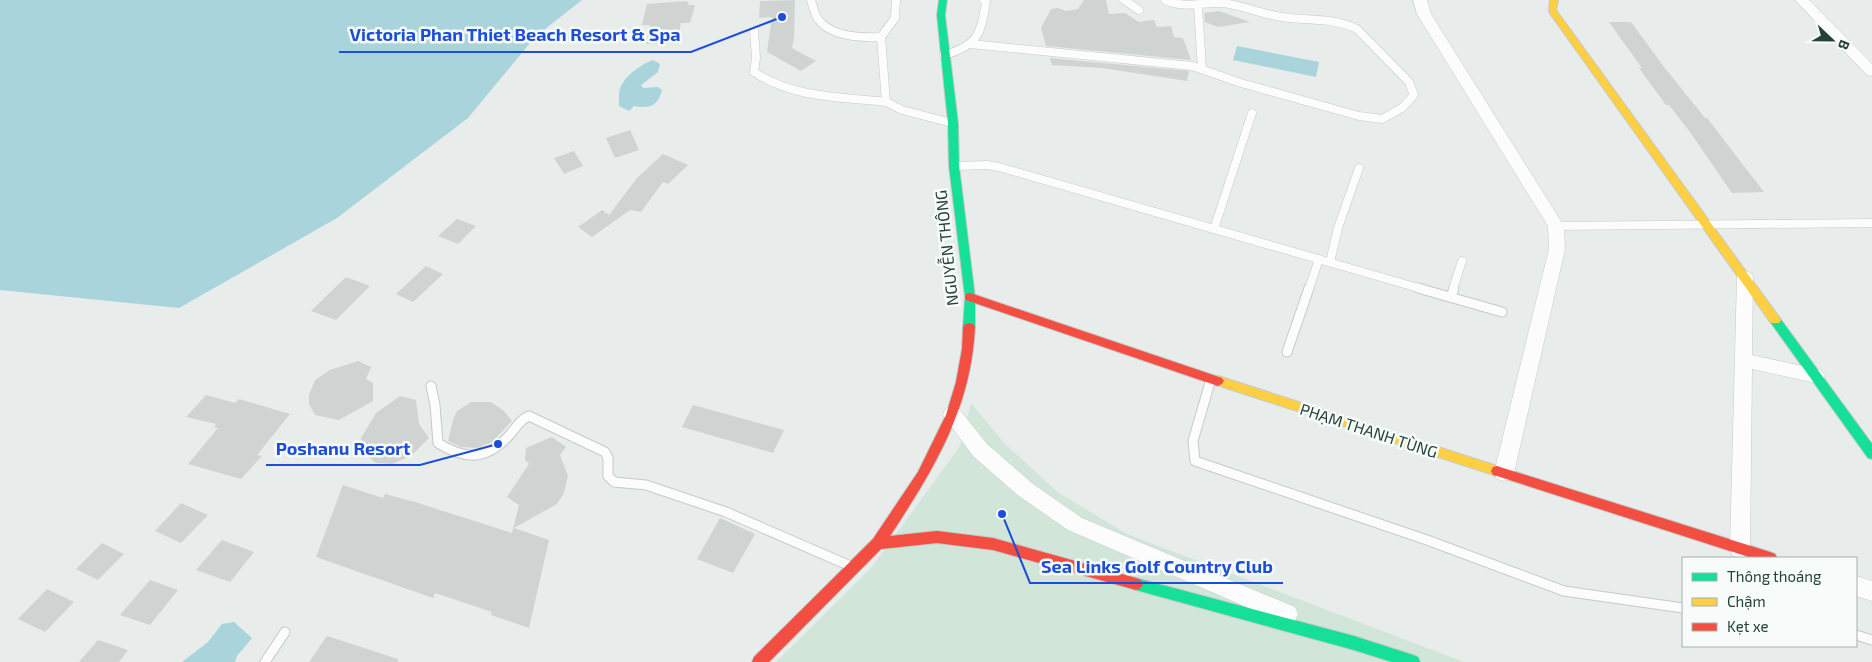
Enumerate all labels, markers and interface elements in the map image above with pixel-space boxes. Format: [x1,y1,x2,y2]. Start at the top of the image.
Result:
north arrow [1807,15,1857,65]
callout: Victoria Phan Thiet Beach Resort & Spa [339,19,691,52]
text: Victoria Phan Thiet Beach Resort & Spa [350,23,680,45]
text: B [1835,38,1854,52]
street label: NGUYỄN THÔNG [929,189,962,307]
street label: PHẠM THANH TÙNG [1298,399,1440,461]
callout: Poshanu Resort [266,432,420,465]
text: Poshanu Resort [276,437,411,459]
callout: Sea Links Golf Country Club [1030,550,1283,583]
text: Sea Links Golf Country Club [1041,555,1273,577]
legend [1682,557,1857,647]
text: Thông thoáng [1727,567,1822,585]
text: Chậm [1727,592,1766,610]
text: Kẹt xe [1727,617,1769,635]

